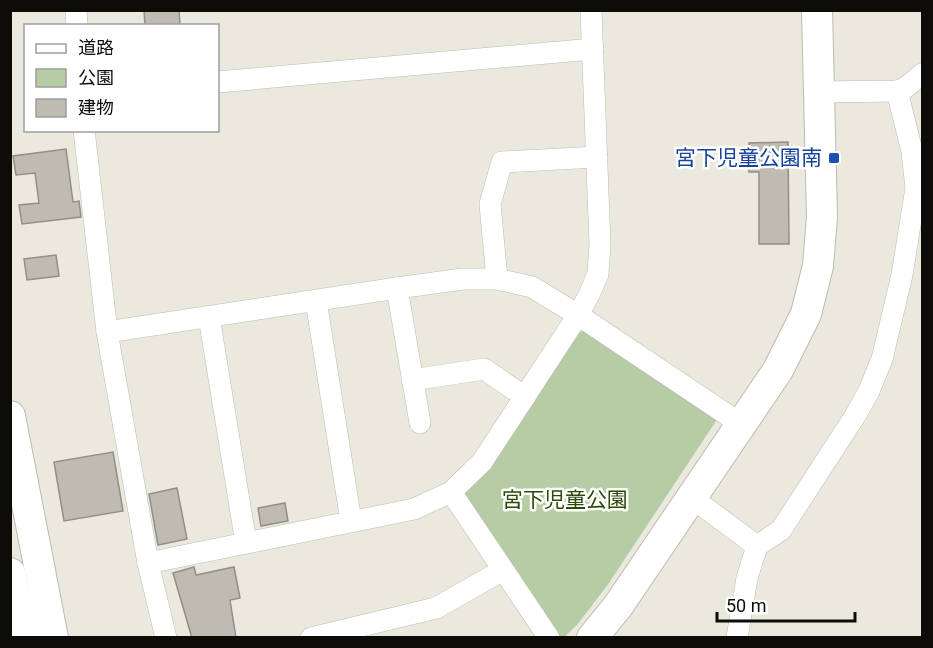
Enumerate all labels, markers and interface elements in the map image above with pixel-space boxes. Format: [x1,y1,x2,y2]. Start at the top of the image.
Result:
legend [24,24,219,132]
text: 道路 [78,37,114,58]
text: 公園 [78,67,114,88]
text: 建物 [78,97,114,118]
place label: 宮下児童公園南 [675,146,822,170]
marker: 宮下児童公園南 [827,151,841,165]
park label: 宮下児童公園 [502,488,628,512]
scale bar [717,585,855,623]
text: 50 m [726,595,766,616]

